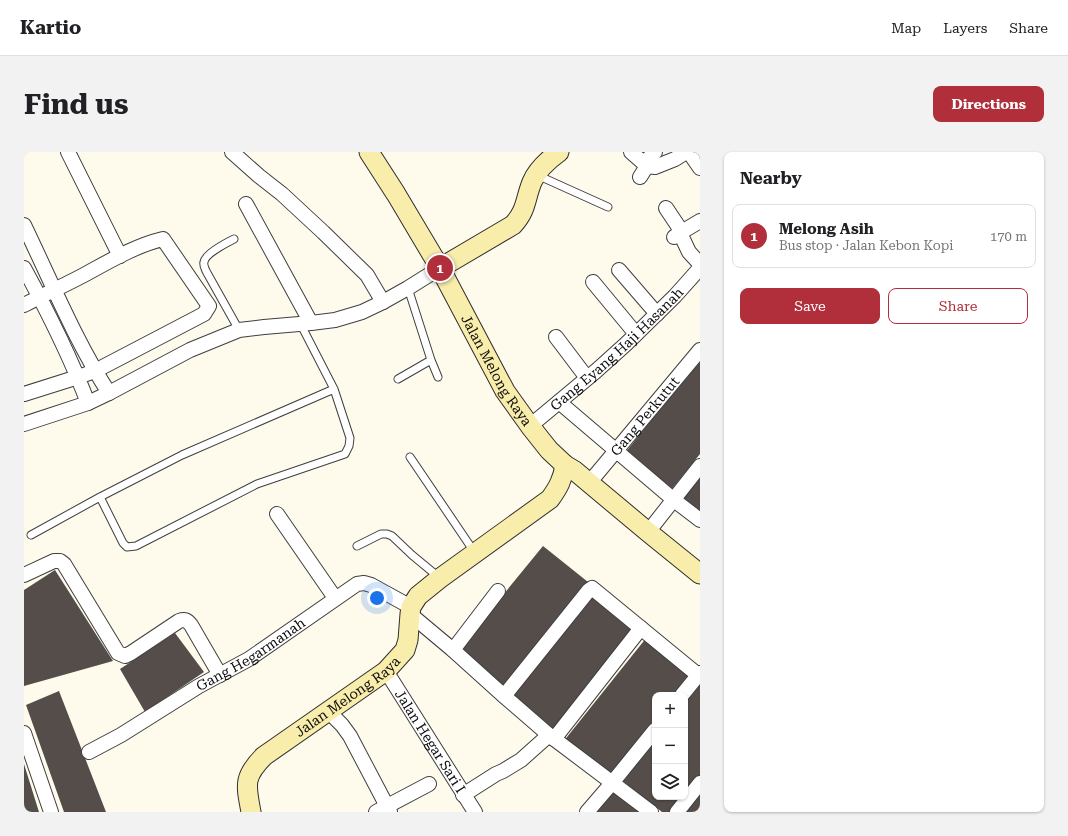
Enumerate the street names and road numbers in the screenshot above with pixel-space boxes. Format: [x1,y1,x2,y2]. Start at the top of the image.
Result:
street label: Gang Eyang Haji Hasanah [547,284,687,414]
street label: Jalan Melong Raya [458,312,536,429]
street label: Gang Perkutut [607,373,682,459]
street label: Gang Hegarmanah [193,614,308,694]
street label: Jalan Melong Raya [292,653,404,740]
street label: Jalan Hegar Sari I [392,687,469,796]

